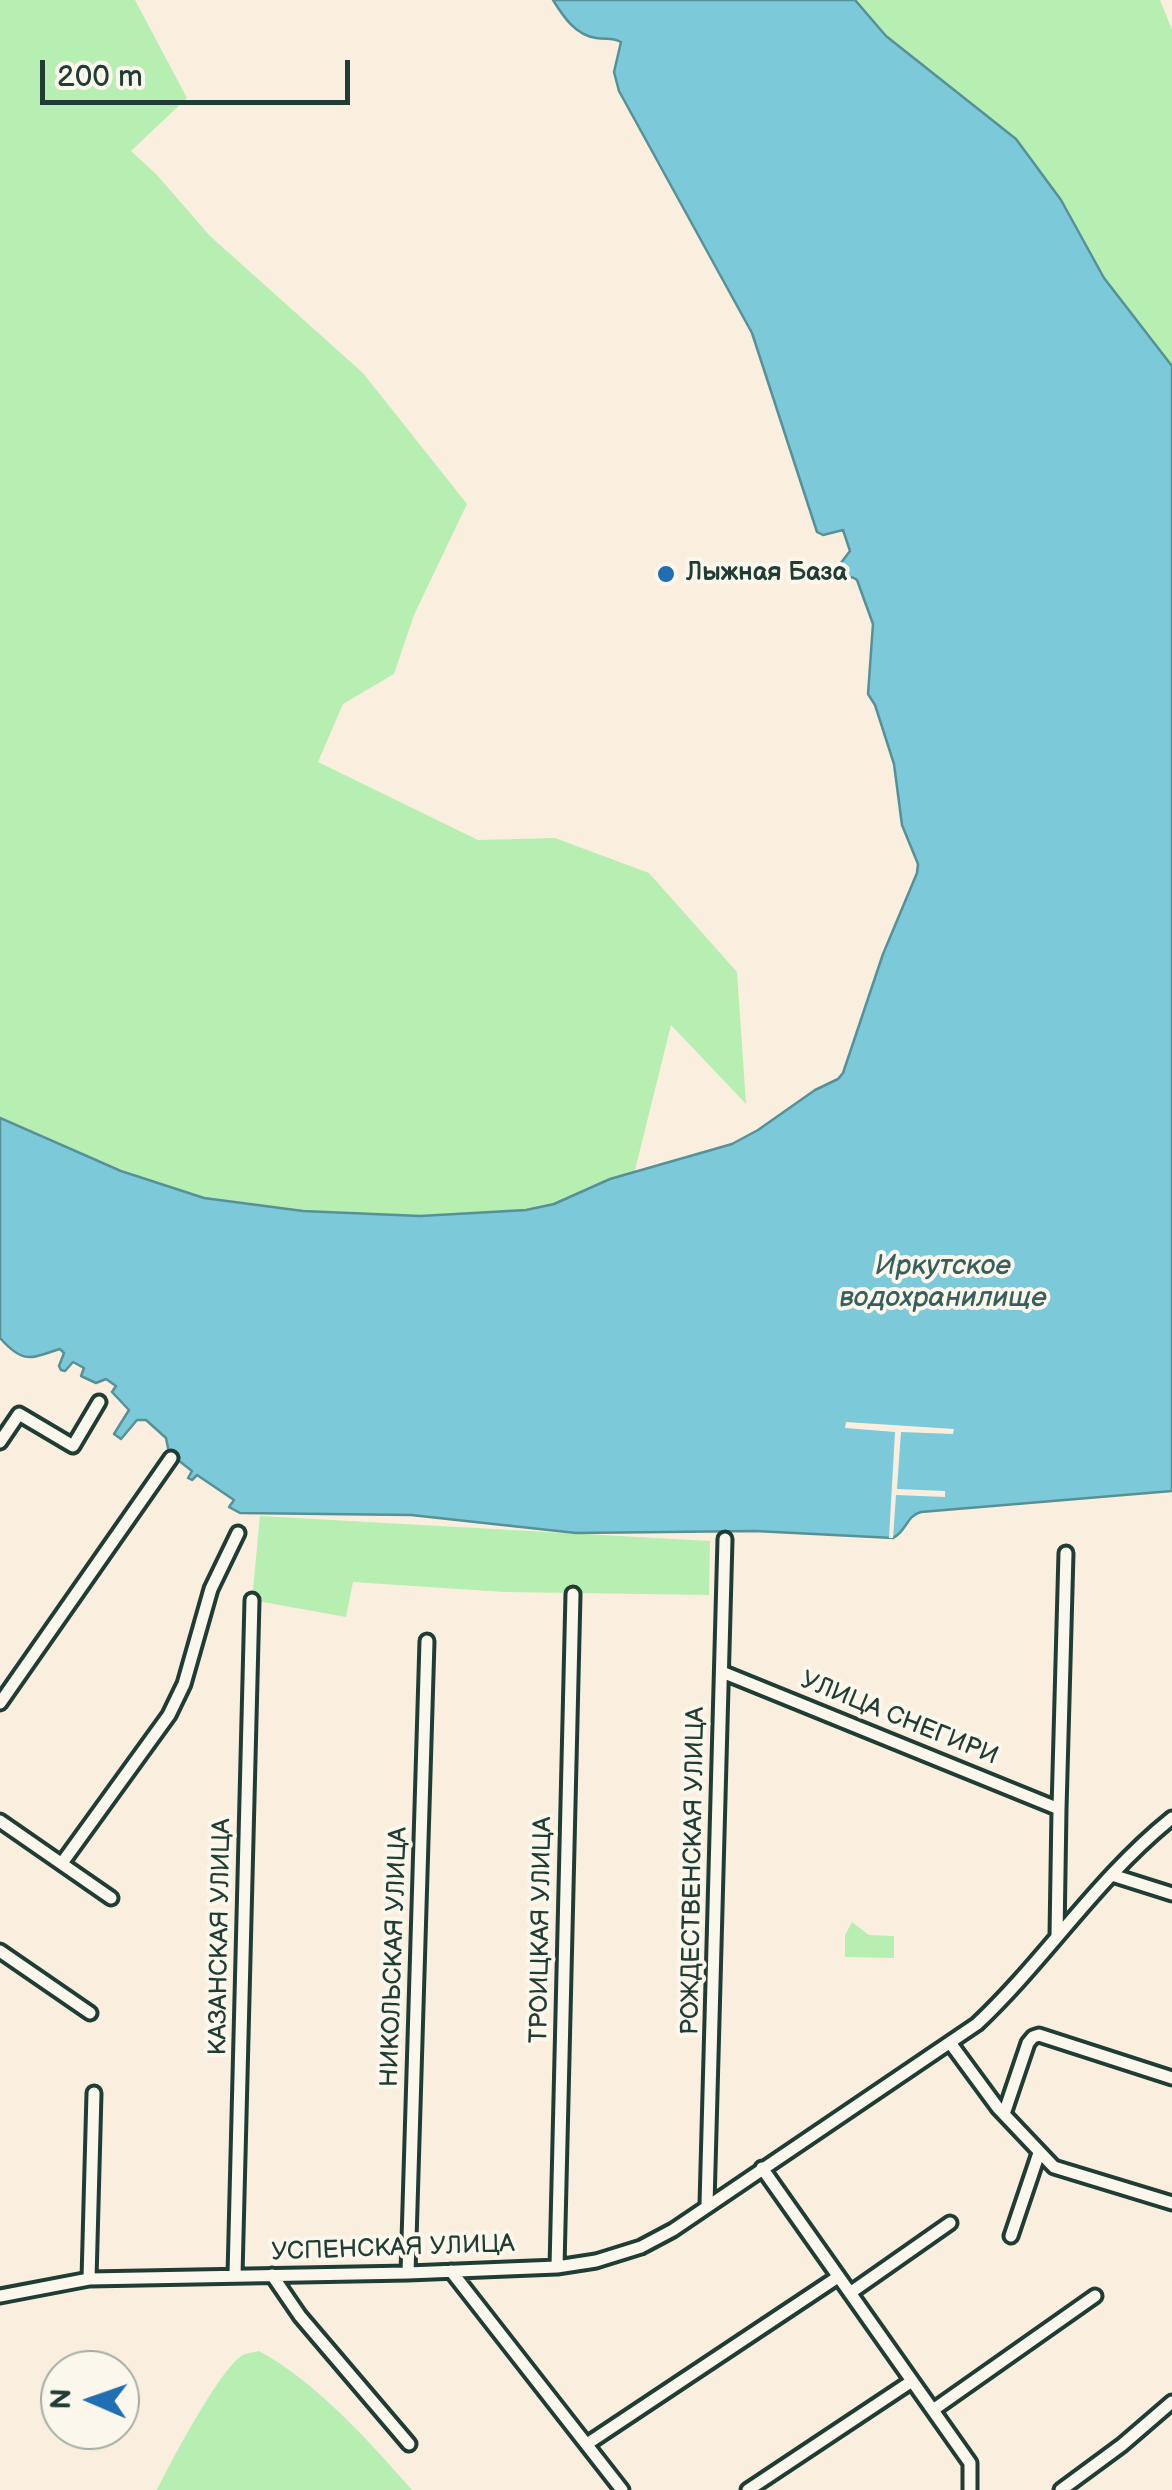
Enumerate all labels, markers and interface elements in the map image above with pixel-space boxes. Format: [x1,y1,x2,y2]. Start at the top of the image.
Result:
scale bar [45,40,355,102]
text: 200 m [57,59,143,95]
place label: Лыжная База [686,559,847,589]
marker: Лыжная База [655,563,677,585]
water label: Иркутское водохранилище [839,1250,1047,1316]
street label: УЛИЦА СНЕГИРИ [796,1666,1002,1772]
street label: РОЖДЕСТВЕНСКАЯ УЛИЦА [676,1707,712,2035]
street label: ТРОИЦКАЯ УЛИЦА [525,1816,559,2044]
street label: КАЗАНСКАЯ УЛИЦА [204,1818,238,2056]
street label: НИКОЛЬСКАЯ УЛИЦА [375,1826,415,2088]
street label: УСПЕНСКАЯ УЛИЦА [271,2230,515,2268]
north arrow [40,2350,140,2450]
text: N [45,2388,78,2410]

